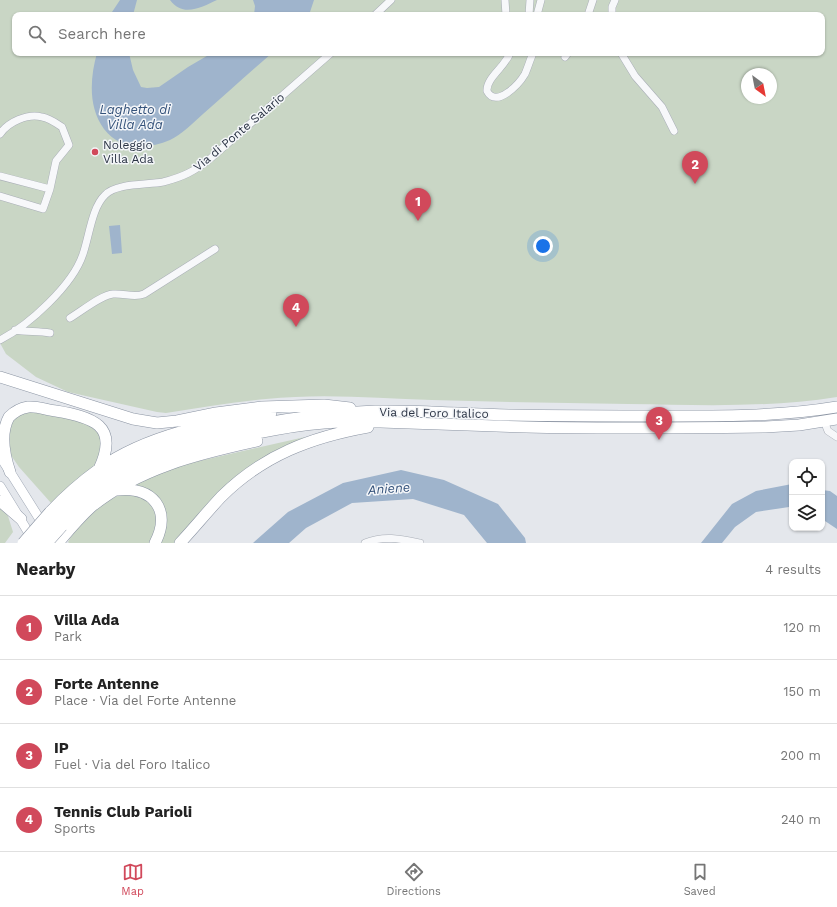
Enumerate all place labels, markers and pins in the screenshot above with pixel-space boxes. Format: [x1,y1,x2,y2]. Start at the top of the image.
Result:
place label: Noleggio Villa Ada [103,138,154,166]
marker: Noleggio Villa Ada [90,147,100,157]
pin: 2 [682,151,708,184]
pin: 1 [405,188,431,221]
pin: 4 [283,294,309,327]
pin: 3 [646,407,672,440]

